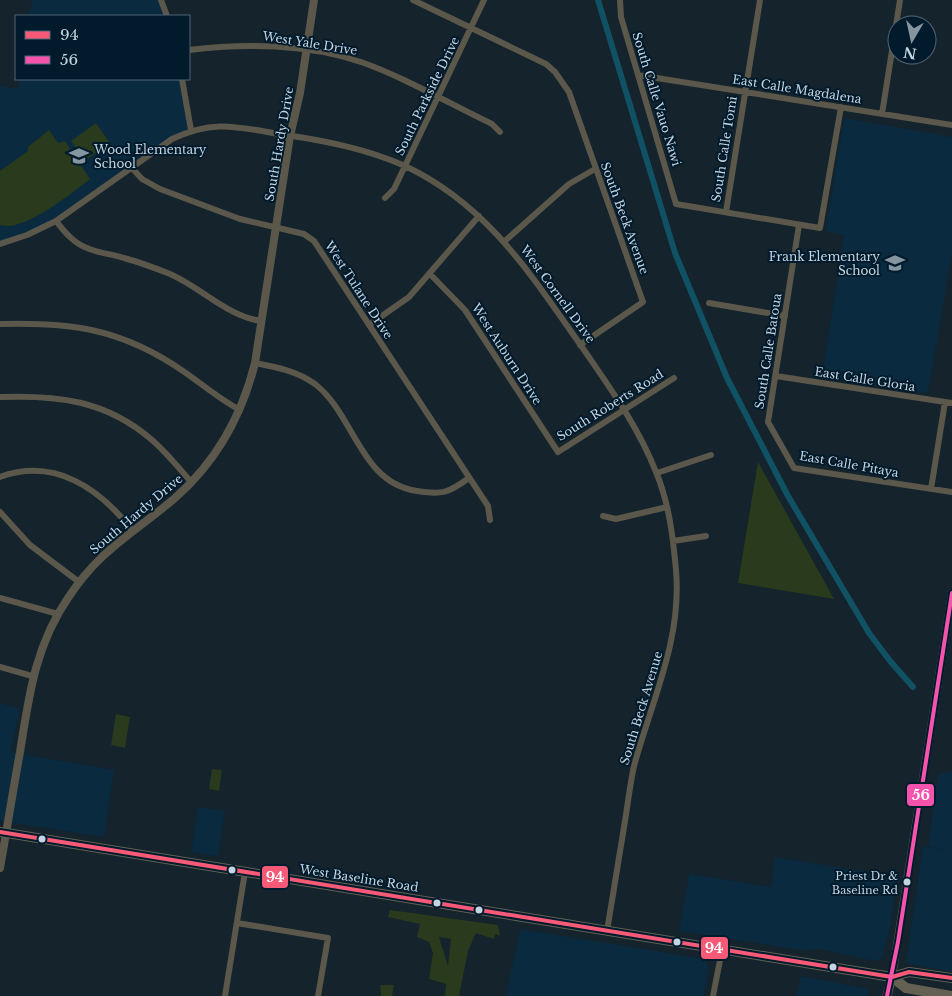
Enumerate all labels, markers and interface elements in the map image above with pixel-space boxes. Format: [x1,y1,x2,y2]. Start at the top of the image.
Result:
legend [15,15,190,80]
north arrow [887,15,937,65]
text: 94 [60,25,78,44]
street label: West Yale Drive [261,28,359,58]
street label: South Calle Vauo Nawi [629,30,685,168]
street label: South Parkside Drive [392,34,462,158]
text: N [902,43,918,63]
text: 56 [60,50,78,69]
street label: East Calle Magdalena [731,71,863,107]
street label: South Hardy Drive [262,85,297,203]
street label: South Calle Tomi [708,95,740,203]
place label: Wood Elementary School [93,142,207,171]
school or university icon: Wood Elementary School [68,145,90,167]
street label: South Beck Avenue [598,160,652,276]
street label: West Tulane Drive [321,237,396,342]
street label: West Cornell Drive [517,241,599,346]
place label: Frank Elementary School [769,249,880,278]
school or university icon: Frank Elementary School [884,252,906,274]
street label: South Calle Batoua [751,292,785,410]
street label: West Auburn Drive [468,300,545,408]
street label: East Calle Gloria [814,364,917,394]
street label: South Roberts Road [554,366,666,444]
street label: East Calle Pitaya [798,448,900,480]
street label: South Hardy Drive [87,471,185,557]
street label: South Beck Avenue [617,649,665,767]
line badge: 56 [906,783,935,807]
text: 56 [912,786,930,804]
unlabelled marker [37,834,47,844]
street label: West Baseline Road [297,861,420,895]
unlabelled marker [227,865,237,875]
line badge: 94 [261,865,289,889]
text: 94 [266,868,284,886]
place label: Priest Dr & Baseline Rd [832,869,899,897]
marker: Priest Dr & Baseline Rd [902,877,912,887]
unlabelled marker [432,898,442,908]
unlabelled marker [474,905,484,915]
line badge: 94 [700,936,729,960]
unlabelled marker [672,937,682,947]
text: 94 [705,939,723,957]
unlabelled marker [828,962,838,972]

